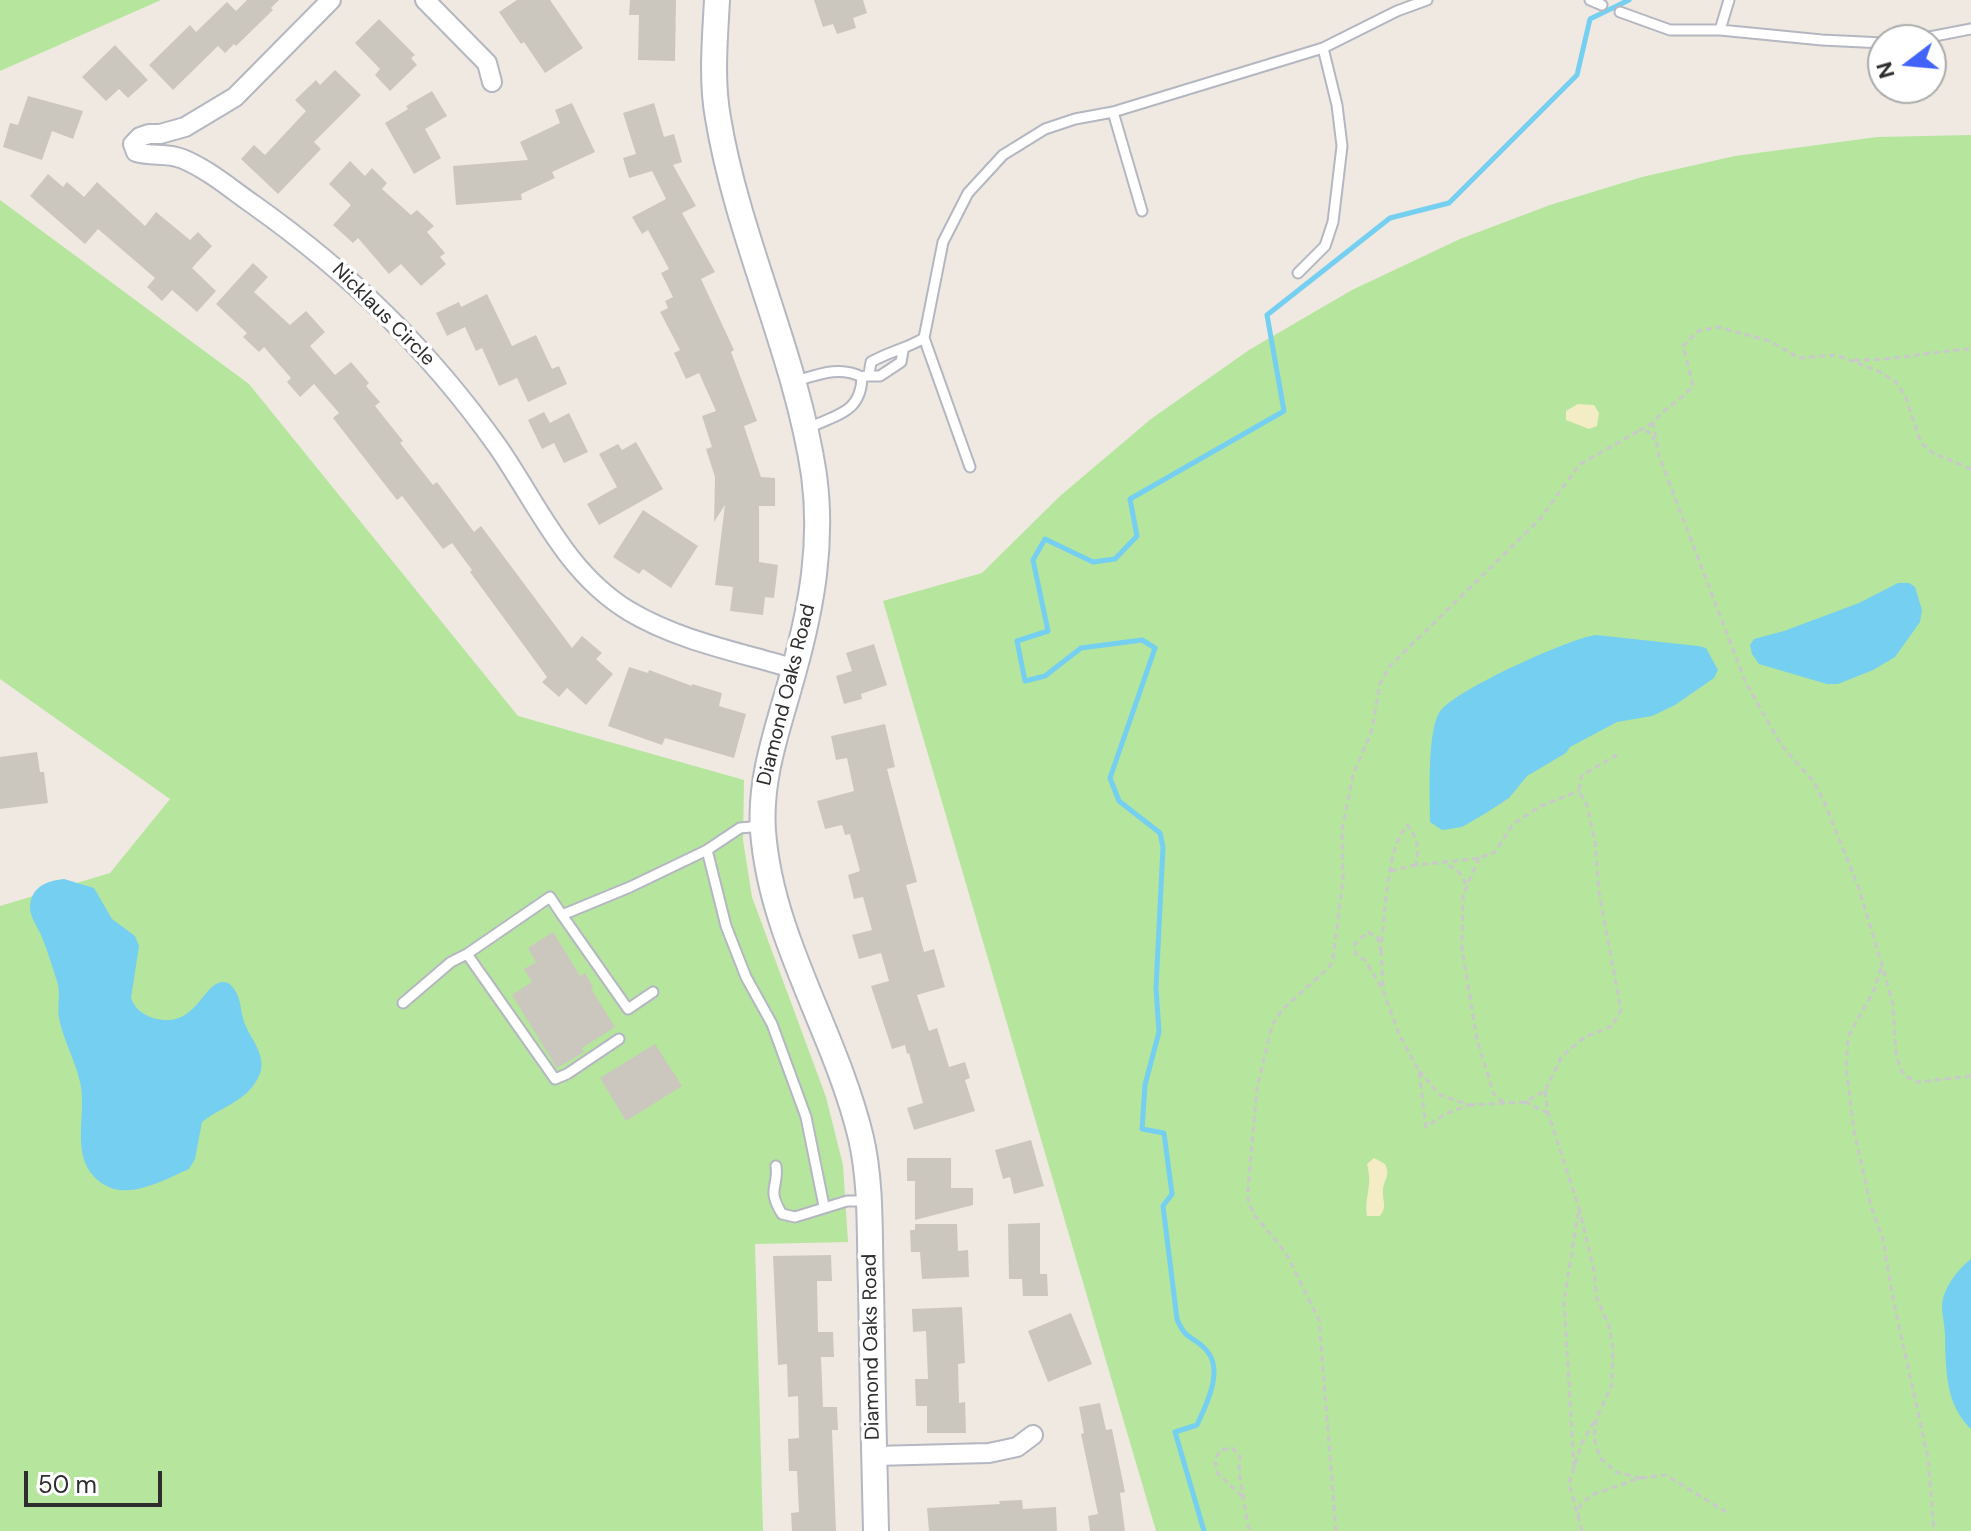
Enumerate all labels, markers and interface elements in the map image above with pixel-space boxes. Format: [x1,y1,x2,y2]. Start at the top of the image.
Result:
north arrow [1867,24,1947,104]
text: N [1869,58,1902,82]
street label: Nicklaus Circle [327,259,439,371]
street label: Diamond Oaks Road [753,602,821,788]
street label: Diamond Oaks Road [858,1254,886,1440]
scale bar [28,1455,166,1505]
text: 50 m [38,1469,97,1500]

